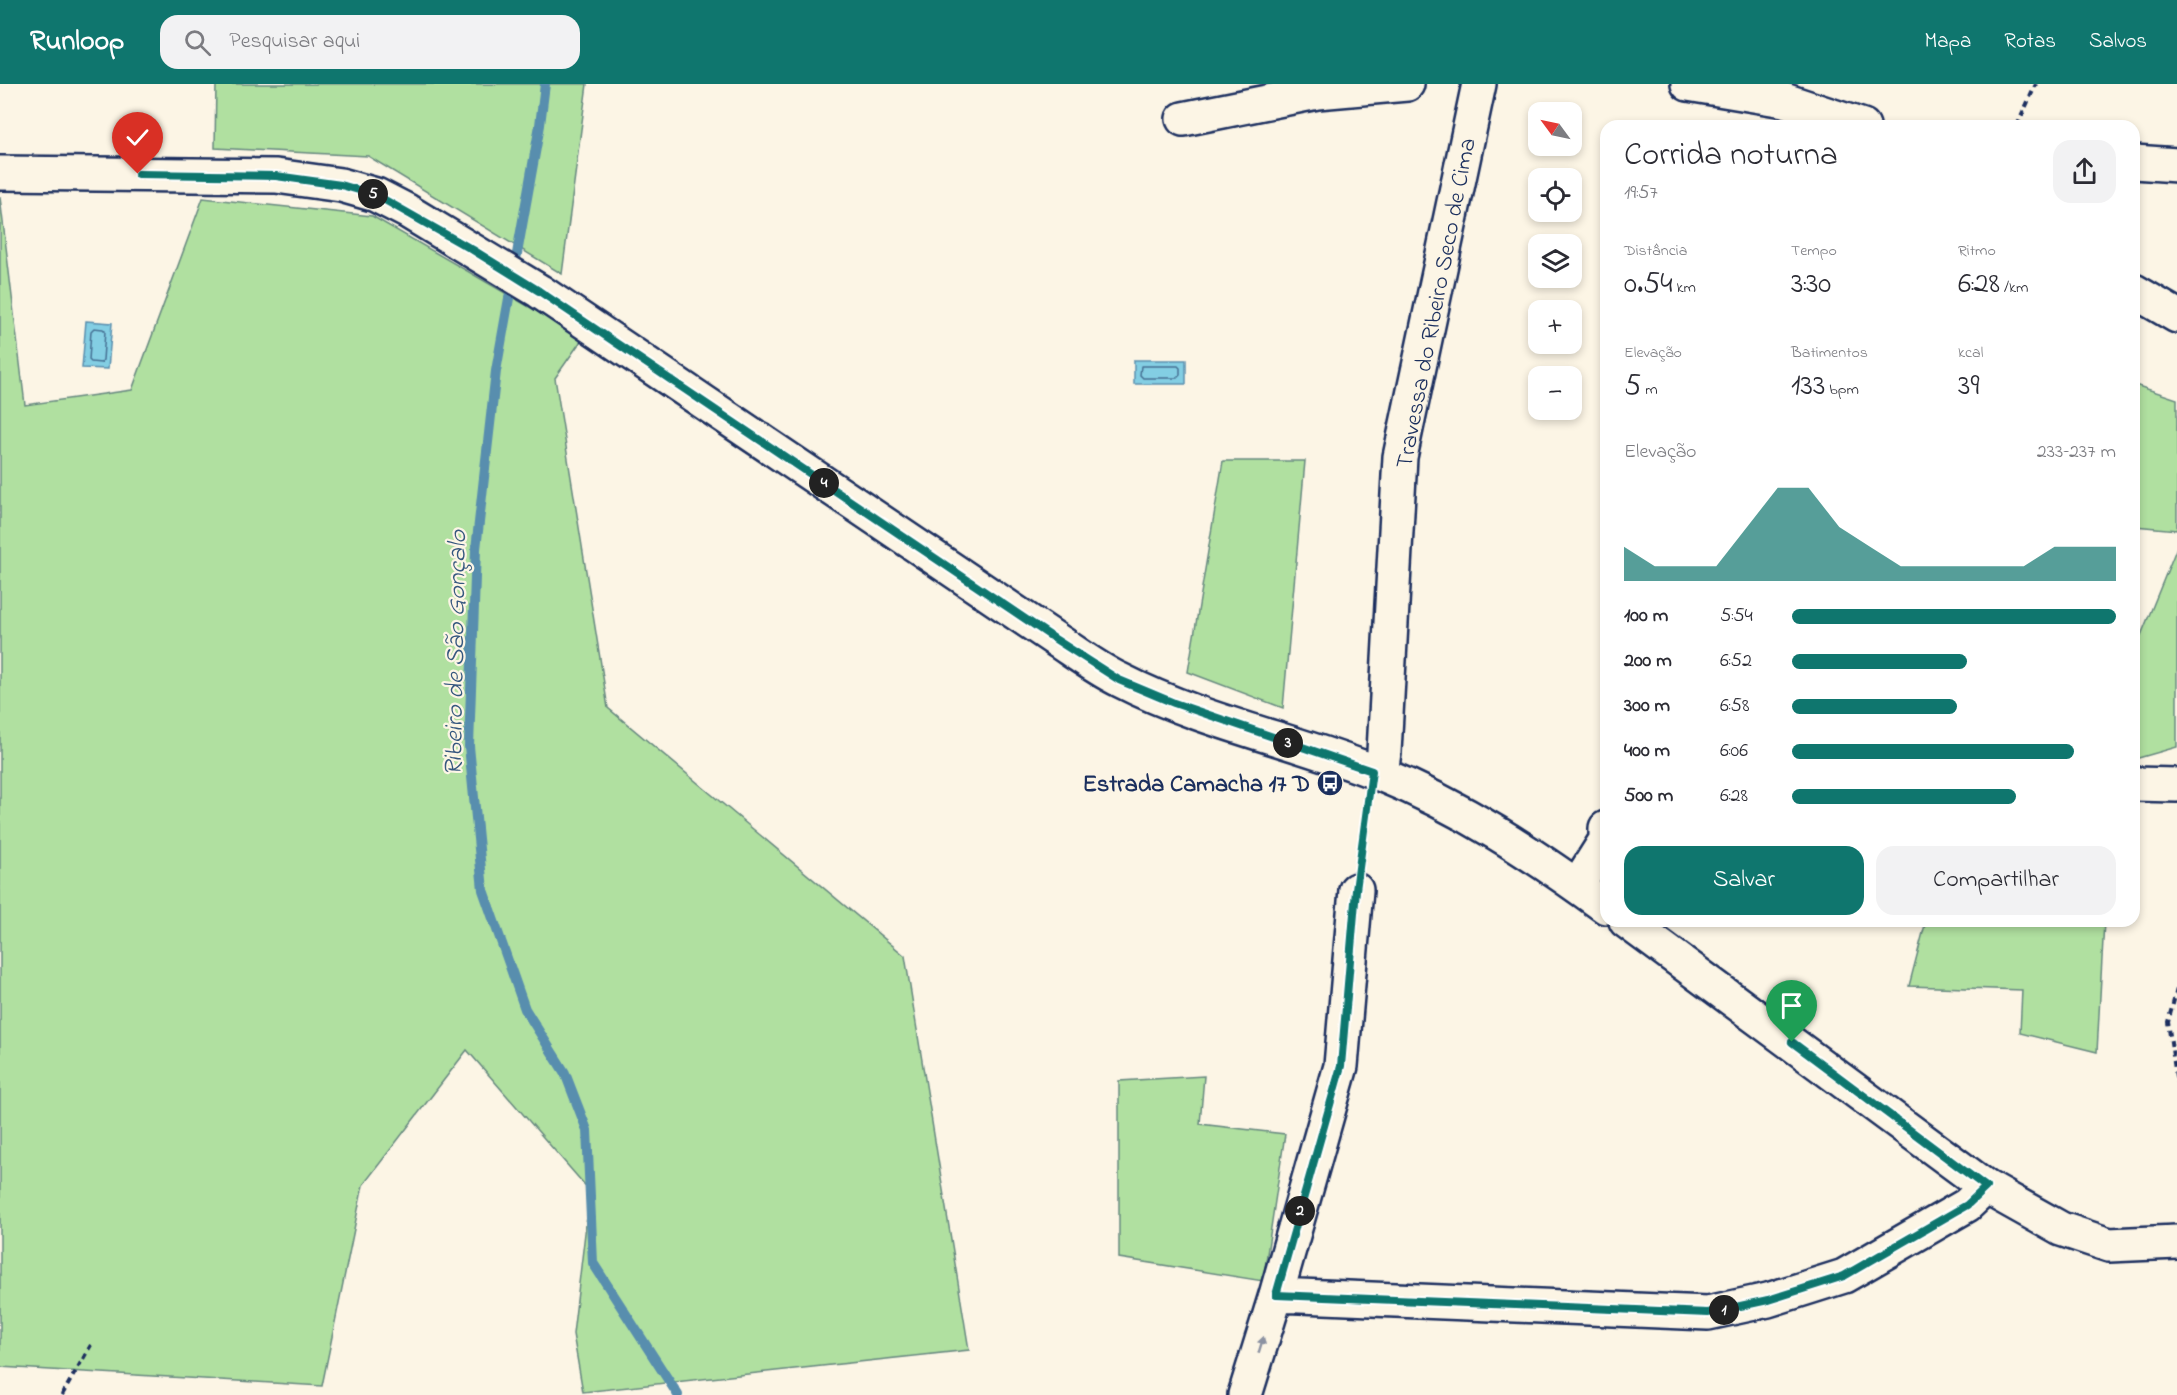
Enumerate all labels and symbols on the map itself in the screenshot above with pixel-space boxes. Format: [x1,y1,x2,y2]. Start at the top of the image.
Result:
north arrow [1528,102,1582,156]
pin [112,112,163,174]
street label: Travessa do Ribeiro Seco de Cima [1388,135,1487,472]
pin: 5 [358,179,388,209]
pin: 4 [809,468,839,498]
water label: Ribeiro de São Gonçalo [436,528,478,776]
pin: 3 [1273,728,1303,758]
place label: Estrada Camacha 17 D [1082,768,1310,803]
bus stop icon: Estrada Camacha 17 D [1315,768,1345,798]
pin [1766,980,1817,1042]
pin: 2 [1285,1196,1315,1226]
pin: 1 [1709,1295,1739,1325]
one-way arrow [1256,1336,1266,1354]

